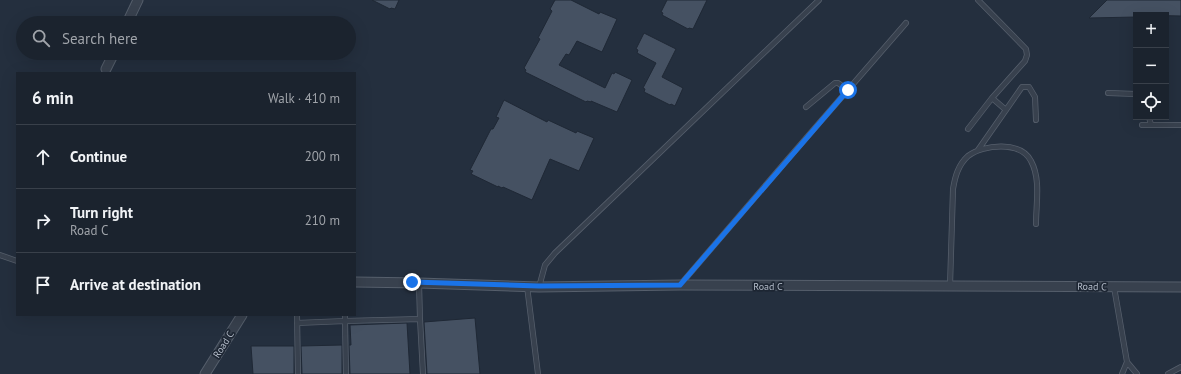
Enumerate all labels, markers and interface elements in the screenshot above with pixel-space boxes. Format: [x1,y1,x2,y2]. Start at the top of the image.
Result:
map controls [1133,12,1169,120]
button: + [1133,12,1169,48]
search box [16,16,356,60]
icon: search [30,27,52,49]
text: Search here [62,29,138,48]
button: − [1133,48,1169,84]
route start [839,81,857,99]
button: locate [1133,84,1169,120]
text: 6 min [32,87,73,109]
text: Walk · 410 m [268,90,340,107]
icon: ahead [32,146,54,168]
text: Continue [70,147,127,166]
text: 200 m [305,148,340,165]
text: Turn right [70,203,133,222]
icon: right [32,210,54,232]
text: 210 m [305,212,340,229]
text: Road C [70,222,108,239]
route end [403,273,421,291]
icon: arrive [32,274,54,296]
text: Arrive at destination [70,275,201,294]
street label: Road C [753,280,783,293]
street label: Road C [1077,280,1107,293]
street label: Road C [210,328,237,360]

